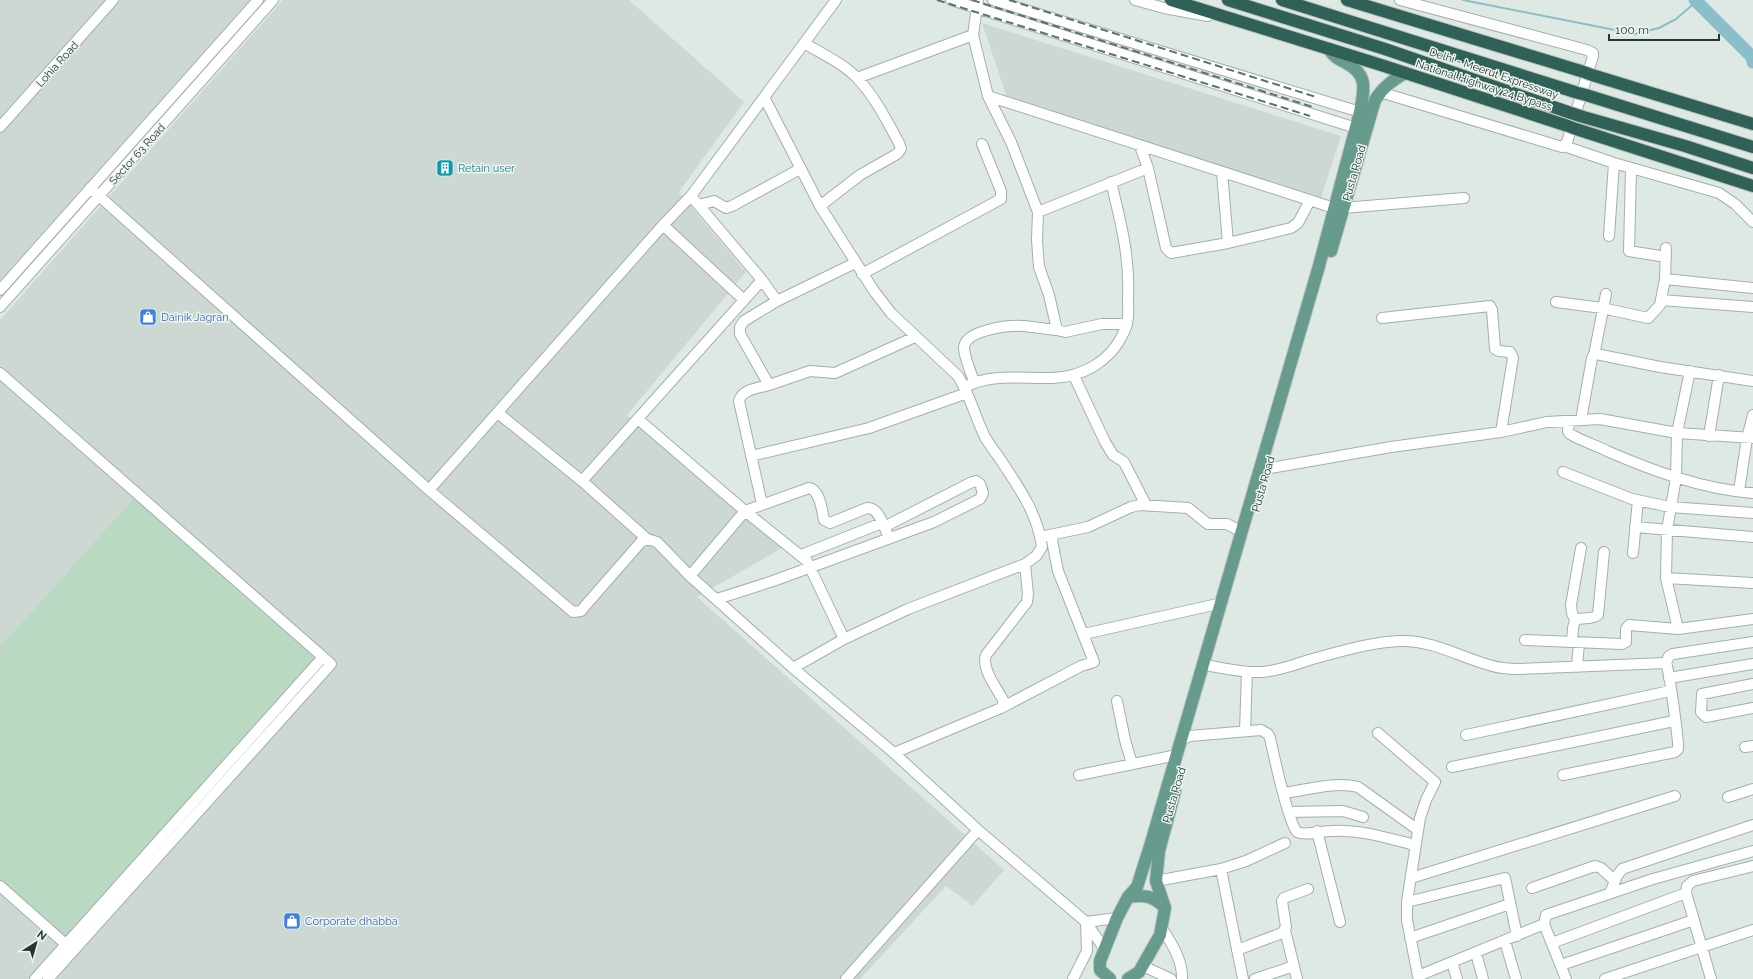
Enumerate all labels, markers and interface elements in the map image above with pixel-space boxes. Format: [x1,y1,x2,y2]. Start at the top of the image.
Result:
scale bar [1609,16,1719,42]
text: 100 m [1615,23,1649,37]
street label: Lohia Road [34,39,81,90]
street label: Delhi - Meerut Expressway [1427,45,1560,102]
street label: National Highway 24 Bypass [1414,57,1554,114]
street label: Sector 63 Road [107,121,168,187]
street label: Pusta Road [1340,144,1369,203]
building icon: Retain user [435,158,455,178]
place label: Retain user [458,162,515,175]
shop icon: Dainik Jagran [138,307,158,327]
place label: Dainik Jagran [161,311,229,324]
street label: Pusta Road [1249,455,1278,514]
street label: Pusta Road [1160,766,1189,825]
shop icon: Corporate dhabba [282,911,302,931]
place label: Corporate dhabba [305,915,398,928]
north arrow [16,923,56,963]
text: N [34,928,49,943]

